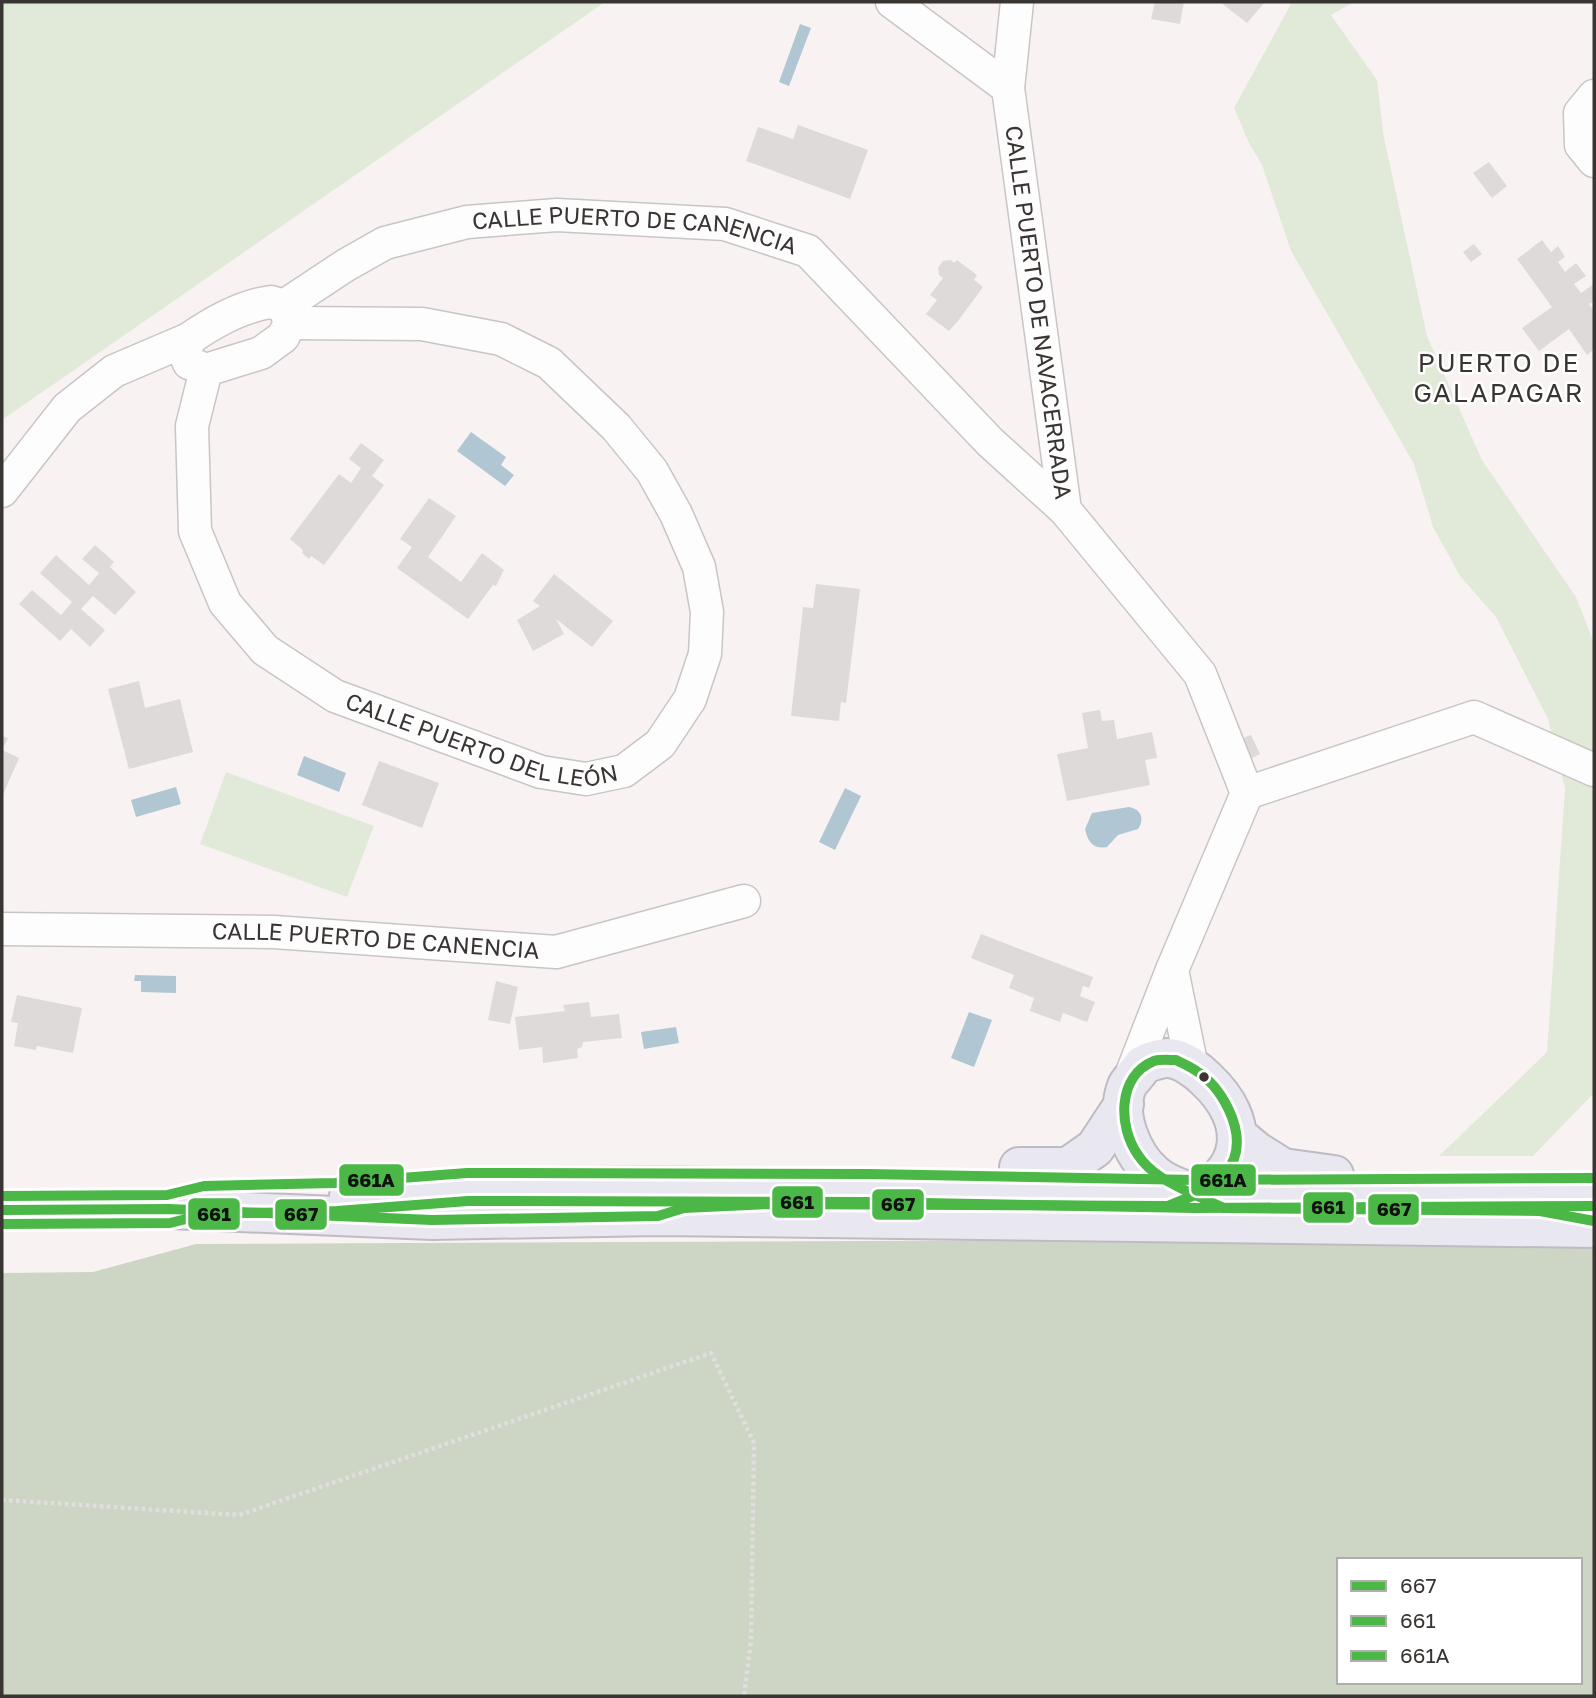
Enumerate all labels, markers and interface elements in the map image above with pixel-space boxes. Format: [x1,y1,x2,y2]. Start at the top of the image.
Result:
street label: CALLE PUERTO DE NAVACERRADA [1000,124,1078,501]
street label: CALLE PUERTO DE CANENCIA [471,200,801,260]
district label: PUERTO DE GALAPAGAR [1413,347,1585,408]
street label: CALLE PUERTO DEL LEÓN [342,686,620,792]
street label: CALLE PUERTO DE CANENCIA [212,916,541,964]
unlabelled marker [1197,1070,1211,1084]
line badge: 661A [338,1163,405,1197]
line badge: 661A [1190,1163,1257,1197]
text: 661A [347,1168,395,1191]
text: 661A [1199,1168,1247,1191]
line badge: 661 [771,1185,824,1219]
line badge: 667 [871,1188,925,1221]
text: 661 [780,1190,814,1213]
line badge: 661 [1302,1191,1355,1224]
text: 667 [881,1192,915,1215]
line badge: 667 [1367,1193,1420,1226]
text: 661 [1311,1195,1345,1218]
line badge: 661 [187,1197,241,1231]
text: 667 [1377,1197,1411,1220]
line badge: 667 [274,1198,328,1231]
text: 661 [197,1202,231,1225]
text: 667 [284,1202,318,1225]
legend [1337,1558,1582,1684]
text: 667 [1400,1572,1437,1598]
text: 661 [1400,1607,1436,1633]
text: 661A [1400,1642,1450,1668]

